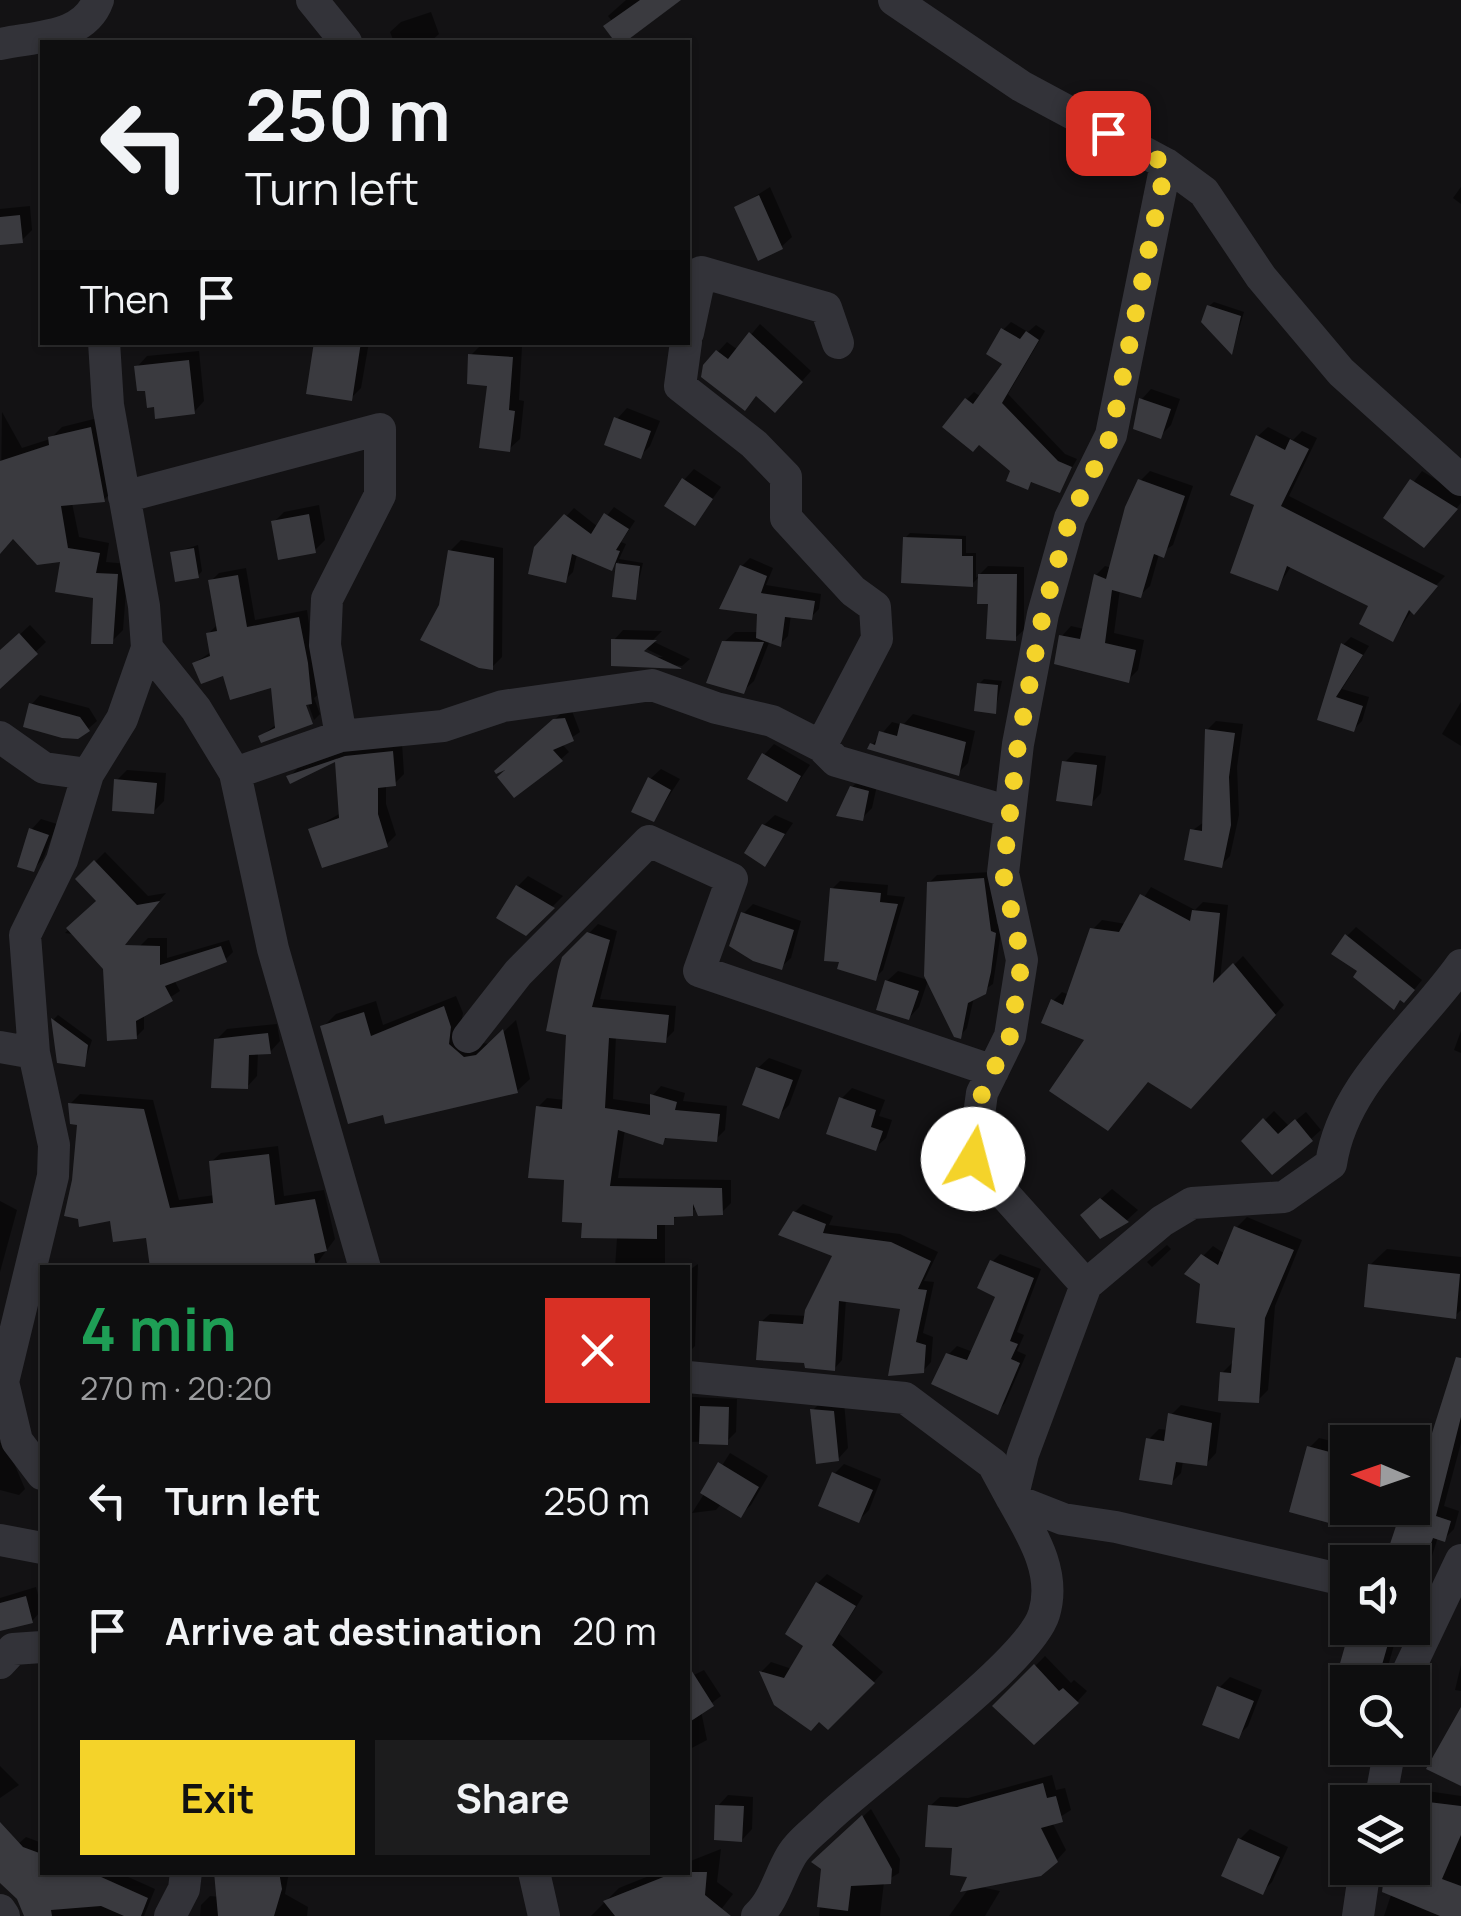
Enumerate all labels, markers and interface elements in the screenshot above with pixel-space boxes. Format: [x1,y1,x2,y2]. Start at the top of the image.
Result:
text: 250 m [245,66,451,162]
icon: left [80,80,210,210]
pin [1066,91,1151,176]
icon: arrive [1081,106,1136,161]
text: Turn left [245,157,419,219]
icon: arrive [189,270,244,325]
text: Then [80,272,169,324]
position arrow [921,1107,1025,1211]
text: 4 min [80,1287,237,1369]
button: close [545,1298,650,1403]
text: 270 m · 20:20 [80,1366,273,1410]
north arrow [1330,1425,1430,1525]
map controls [1330,1425,1430,1885]
icon: left [80,1473,135,1528]
text: Turn left [165,1474,321,1526]
text: 250 m [543,1474,650,1526]
button: sound [1330,1545,1430,1645]
icon: arrive [80,1603,135,1658]
text: Arrive at destination [165,1604,542,1656]
text: 20 m [572,1604,657,1656]
button: search [1330,1665,1430,1765]
button: Exit [80,1740,355,1855]
button: Share [375,1740,650,1855]
button: layers [1330,1785,1430,1885]

